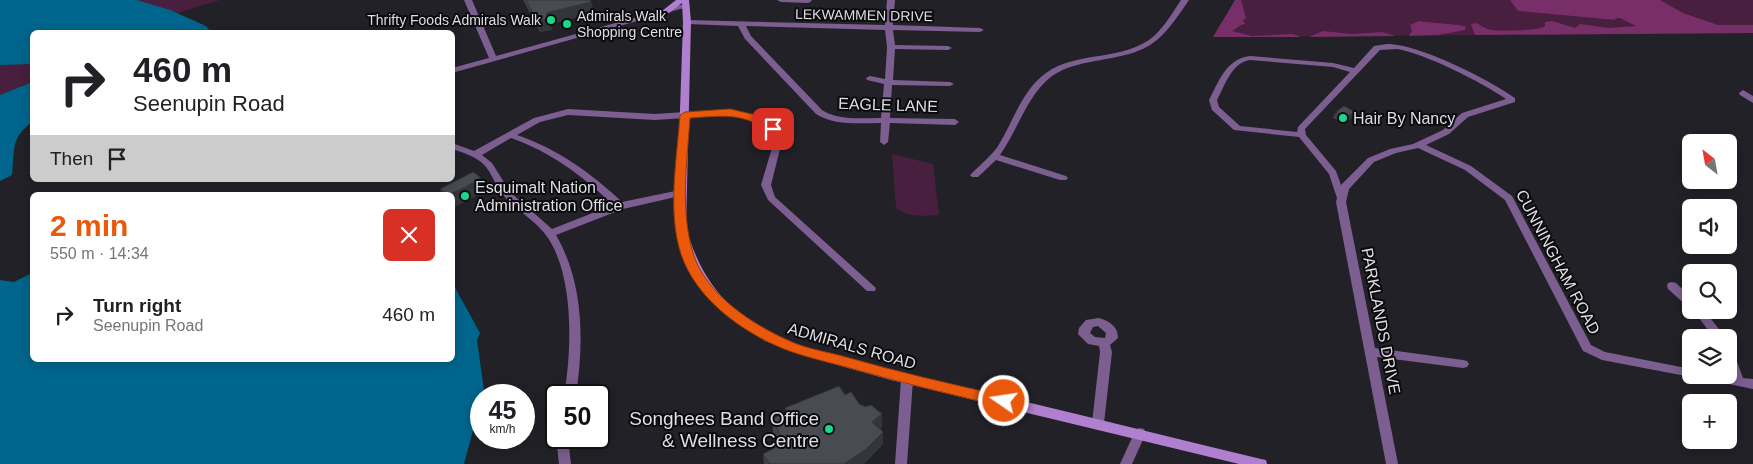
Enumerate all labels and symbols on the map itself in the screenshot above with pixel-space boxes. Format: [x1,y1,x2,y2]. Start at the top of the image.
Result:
street label: LEKWAMMEN DRIVE [795,6,933,24]
place label: Admirals Walk Shopping Centre [577,8,682,40]
place label: Thrifty Foods Admirals Walk [367,12,542,28]
marker: Thrifty Foods Admirals Walk [545,14,557,26]
marker: Admirals Walk Shopping Centre [561,18,573,30]
street label: EAGLE LANE [838,95,938,115]
pin [752,108,794,150]
place label: Hair By Nancy [1353,110,1455,127]
marker: Hair By Nancy [1337,112,1349,124]
north arrow [1682,134,1738,189]
place label: Esquimalt Nation Administration Office [475,179,622,214]
street label: CUNNINGHAM ROAD [1513,187,1603,337]
marker: Esquimalt Nation Administration Office [459,190,471,202]
street label: PARKLANDS DRIVE [1358,246,1404,396]
street label: ADMIRALS ROAD [786,320,918,372]
position arrow [977,374,1029,426]
speed limit sign: 50 [545,384,610,449]
place label: Songhees Band Office & Wellness Centre [629,408,819,451]
marker: Songhees Band Office & Wellness Centre [823,423,835,435]

